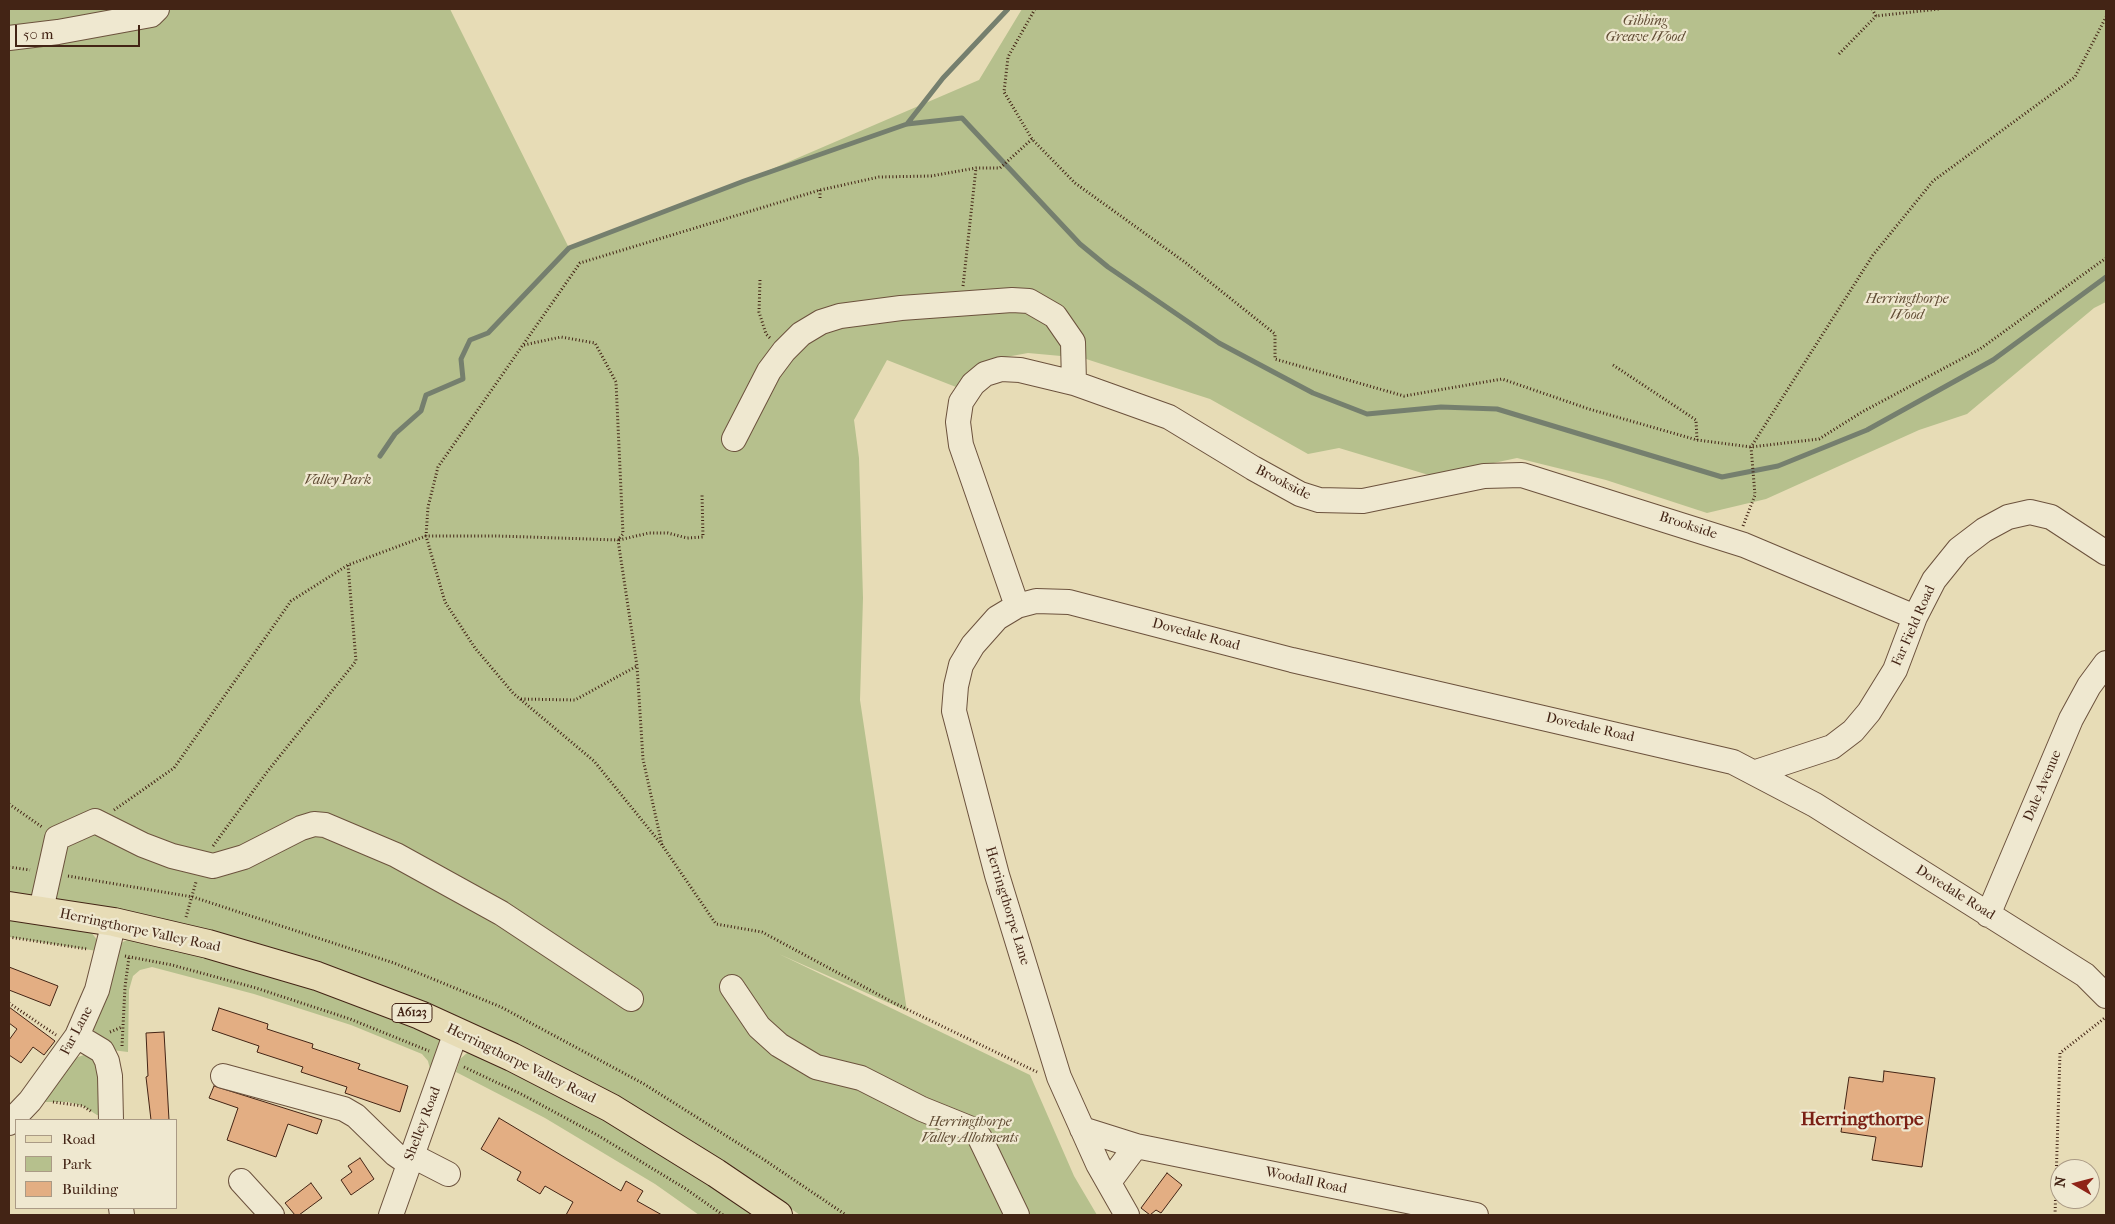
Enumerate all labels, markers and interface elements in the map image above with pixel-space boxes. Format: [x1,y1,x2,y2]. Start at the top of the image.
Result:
park label: Gibbing Greave Wood [1605,14,1685,46]
scale bar [18,15,142,47]
text: 50 m [23,25,53,43]
park label: Herringthorpe Wood [1866,292,1948,324]
street label: Brookside [1252,462,1314,504]
park label: Valley Park [305,473,371,489]
street label: Brookside [1657,509,1719,543]
street label: Far Field Road [1889,583,1939,669]
street label: Dovedale Road [1150,615,1242,655]
street label: Dovedale Road [1544,710,1636,746]
street label: Dale Avenue [2020,748,2066,824]
street label: Herringthorpe Lane [981,845,1033,967]
street label: Dovedale Road [1912,862,1998,924]
street label: Herringthorpe Valley Road [58,906,222,956]
street label: Far Lane [57,1004,97,1058]
road number: A6123 [392,1004,432,1022]
street label: Herringthorpe Valley Road [444,1020,598,1108]
street label: Shelley Road [401,1085,445,1163]
district label: Herringthorpe [1801,1109,1923,1131]
park label: Herringthorpe Valley Allotments [922,1115,1018,1148]
legend [15,1119,178,1209]
text: Road [62,1130,95,1148]
text: Park [62,1155,92,1173]
north arrow [2050,1159,2100,1209]
street label: Woodall Road [1264,1164,1348,1198]
text: N [2051,1176,2070,1188]
text: Building [62,1180,118,1198]

